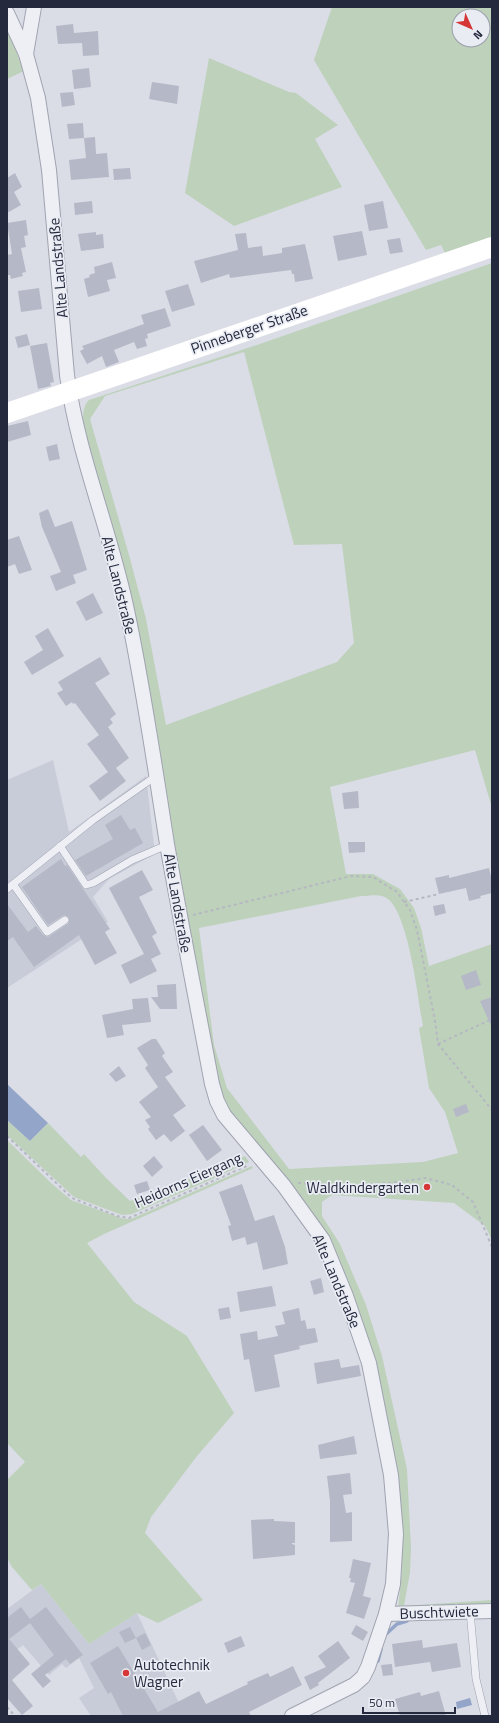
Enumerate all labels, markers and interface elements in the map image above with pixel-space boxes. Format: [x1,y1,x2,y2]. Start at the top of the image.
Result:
north arrow [451,8,491,48]
text: N [470,27,486,43]
street label: Alte Landstraße [42,217,74,319]
street label: Pinneberger Straße [187,298,311,360]
street label: Alte Landstraße [96,534,142,636]
street label: Alte Landstraße [158,852,198,954]
street label: Heidorns Eiergang [131,1146,246,1214]
place label: Waldkindergarten [307,1176,419,1199]
marker: Waldkindergarten [422,1182,432,1192]
street label: Alte Landstraße [307,1230,367,1332]
street label: Buschtwiete [399,1599,479,1625]
place label: Autotechnik Wagner [134,1653,210,1693]
marker: Autotechnik Wagner [121,1668,131,1678]
scale bar [363,1689,455,1715]
text: 50 m [369,1693,395,1712]

